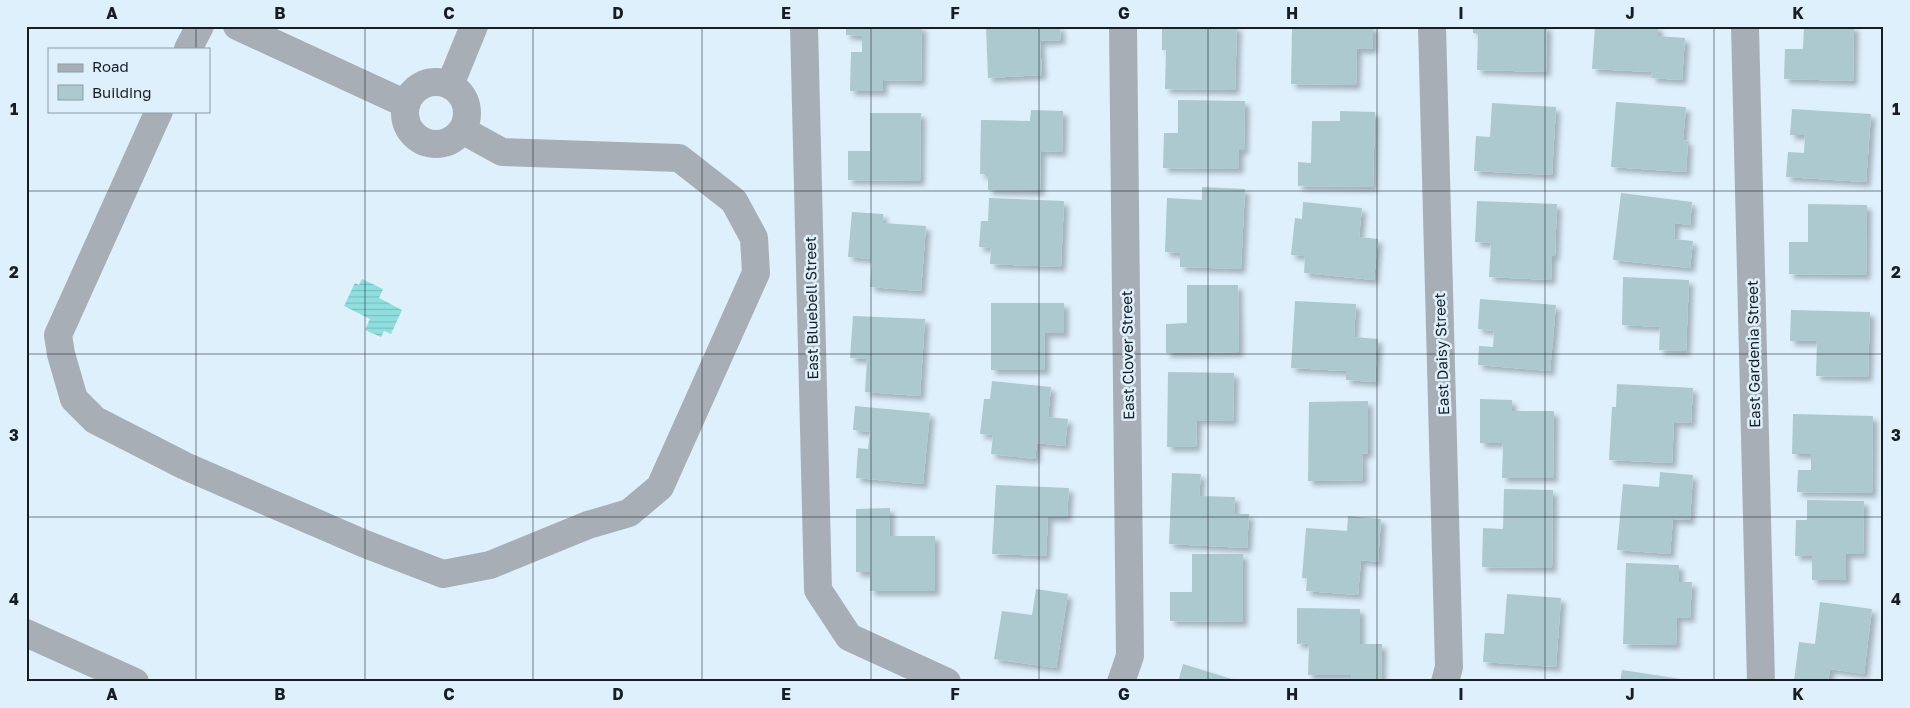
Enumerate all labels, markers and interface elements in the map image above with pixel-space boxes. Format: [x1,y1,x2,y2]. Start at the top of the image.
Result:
text: A [106,3,118,23]
text: B [274,3,286,23]
text: C [443,3,455,23]
text: D [612,3,624,23]
text: E [781,3,791,23]
text: F [950,3,960,23]
text: G [1118,3,1130,23]
text: H [1286,3,1298,23]
text: I [1458,3,1464,23]
text: J [1625,3,1635,23]
text: K [1792,3,1804,23]
legend [48,48,210,112]
text: Road [92,57,129,75]
text: Building [92,83,152,101]
text: 1 [10,99,18,119]
text: 1 [1892,99,1900,119]
street label: East Bluebell Street [801,236,821,380]
text: 2 [9,262,19,282]
text: 2 [1891,262,1901,282]
street label: East Gardenia Street [1743,280,1763,428]
street label: East Clover Street [1117,290,1137,420]
street label: East Daisy Street [1430,292,1452,416]
text: 3 [9,425,19,445]
text: 3 [1891,425,1901,445]
text: 4 [9,589,19,609]
text: 4 [1891,589,1901,609]
text: A [106,684,118,704]
text: B [274,684,286,704]
text: C [443,684,455,704]
text: D [612,684,624,704]
text: E [781,684,791,704]
text: F [950,684,960,704]
text: G [1118,684,1130,704]
text: H [1286,684,1298,704]
text: I [1458,684,1464,704]
text: J [1625,684,1635,704]
text: K [1792,684,1804,704]

